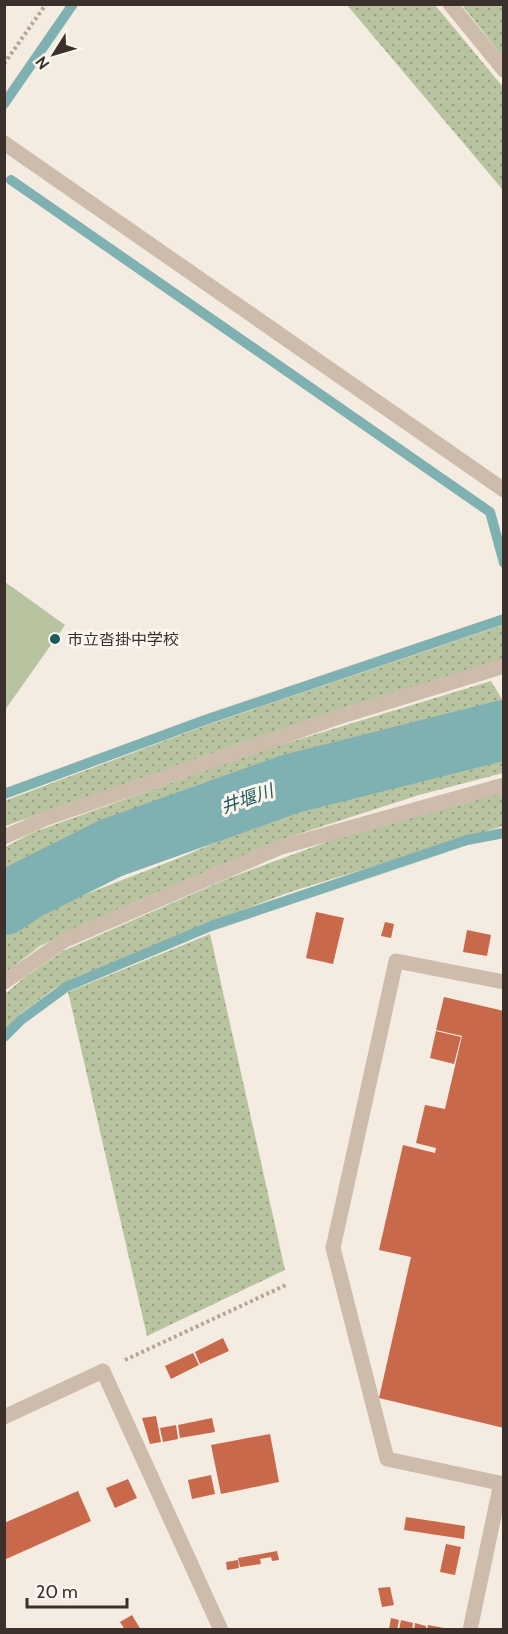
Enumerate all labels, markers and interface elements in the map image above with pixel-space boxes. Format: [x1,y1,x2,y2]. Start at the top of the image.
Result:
north arrow [24,24,84,84]
text: N [31,52,53,73]
place label: 市立沓掛中学校 [67,630,179,649]
marker: 市立沓掛中学校 [48,632,62,646]
water label: 井堰川 [218,779,278,818]
scale bar [27,1571,128,1609]
text: 20 m [36,1581,78,1603]

